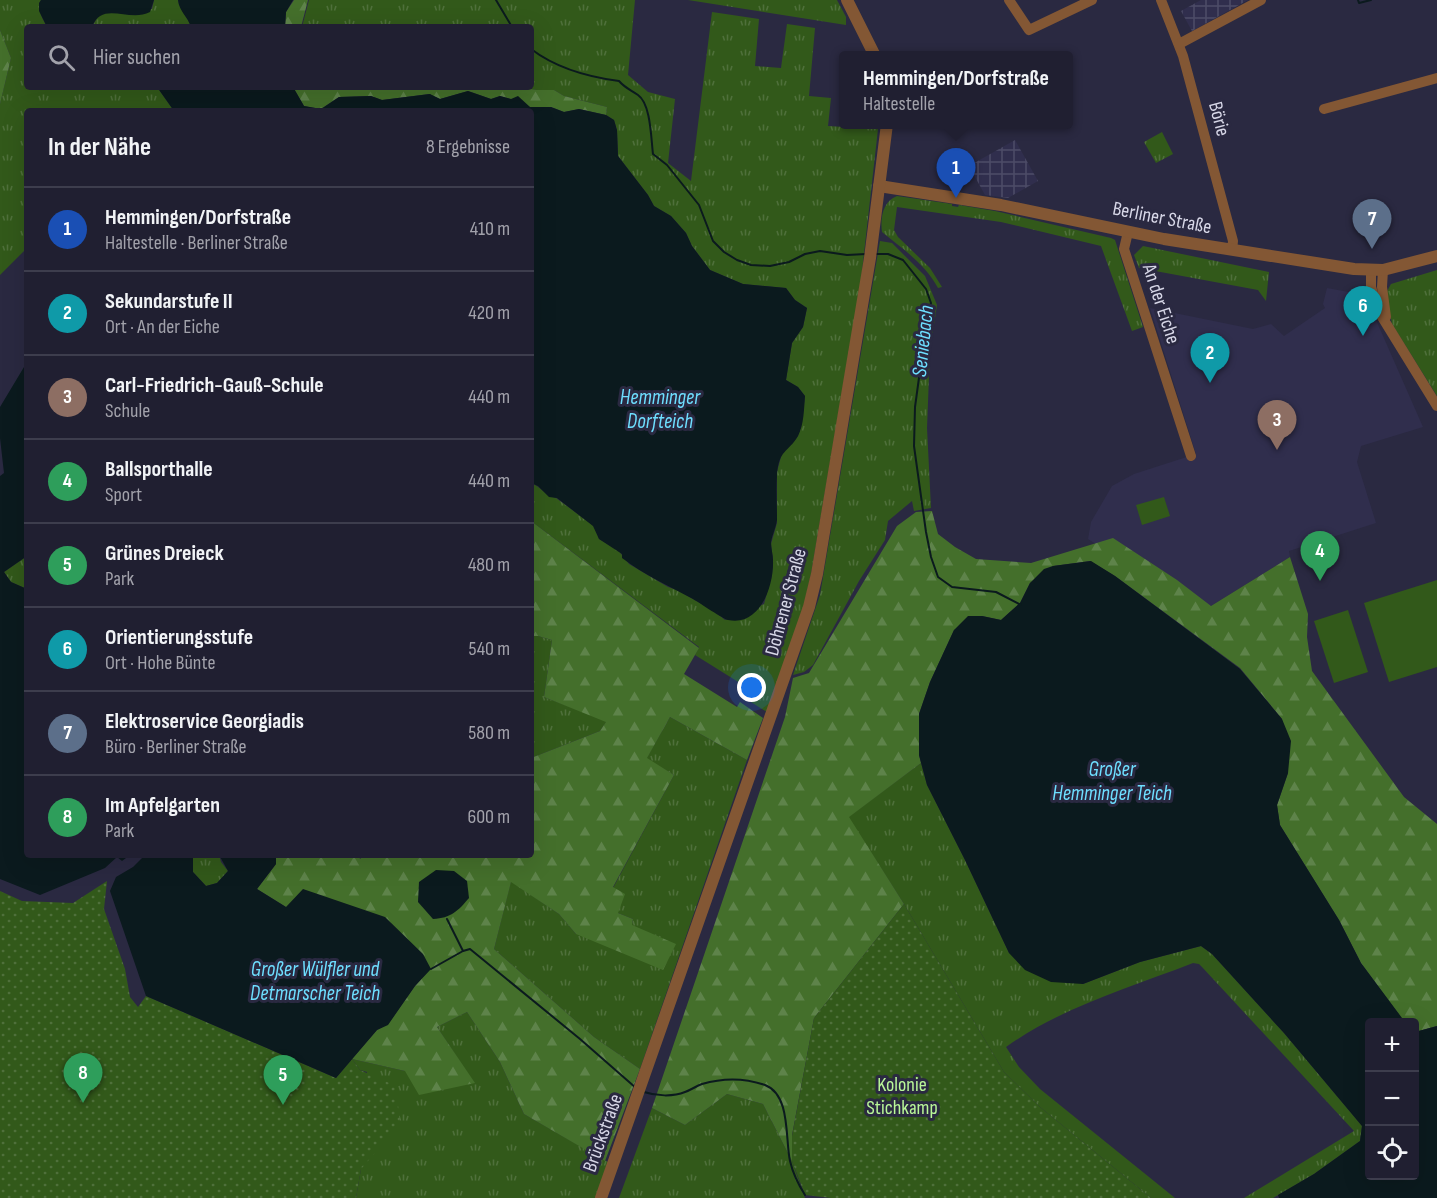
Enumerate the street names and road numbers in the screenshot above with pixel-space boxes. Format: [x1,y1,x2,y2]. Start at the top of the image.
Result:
street label: Börie [1203,99,1235,139]
street label: Berliner Straße [1110,197,1214,239]
street label: An der Eiche [1137,260,1185,347]
street label: Döhrener Straße [760,546,812,658]
street label: Brückstraße [578,1091,628,1175]

